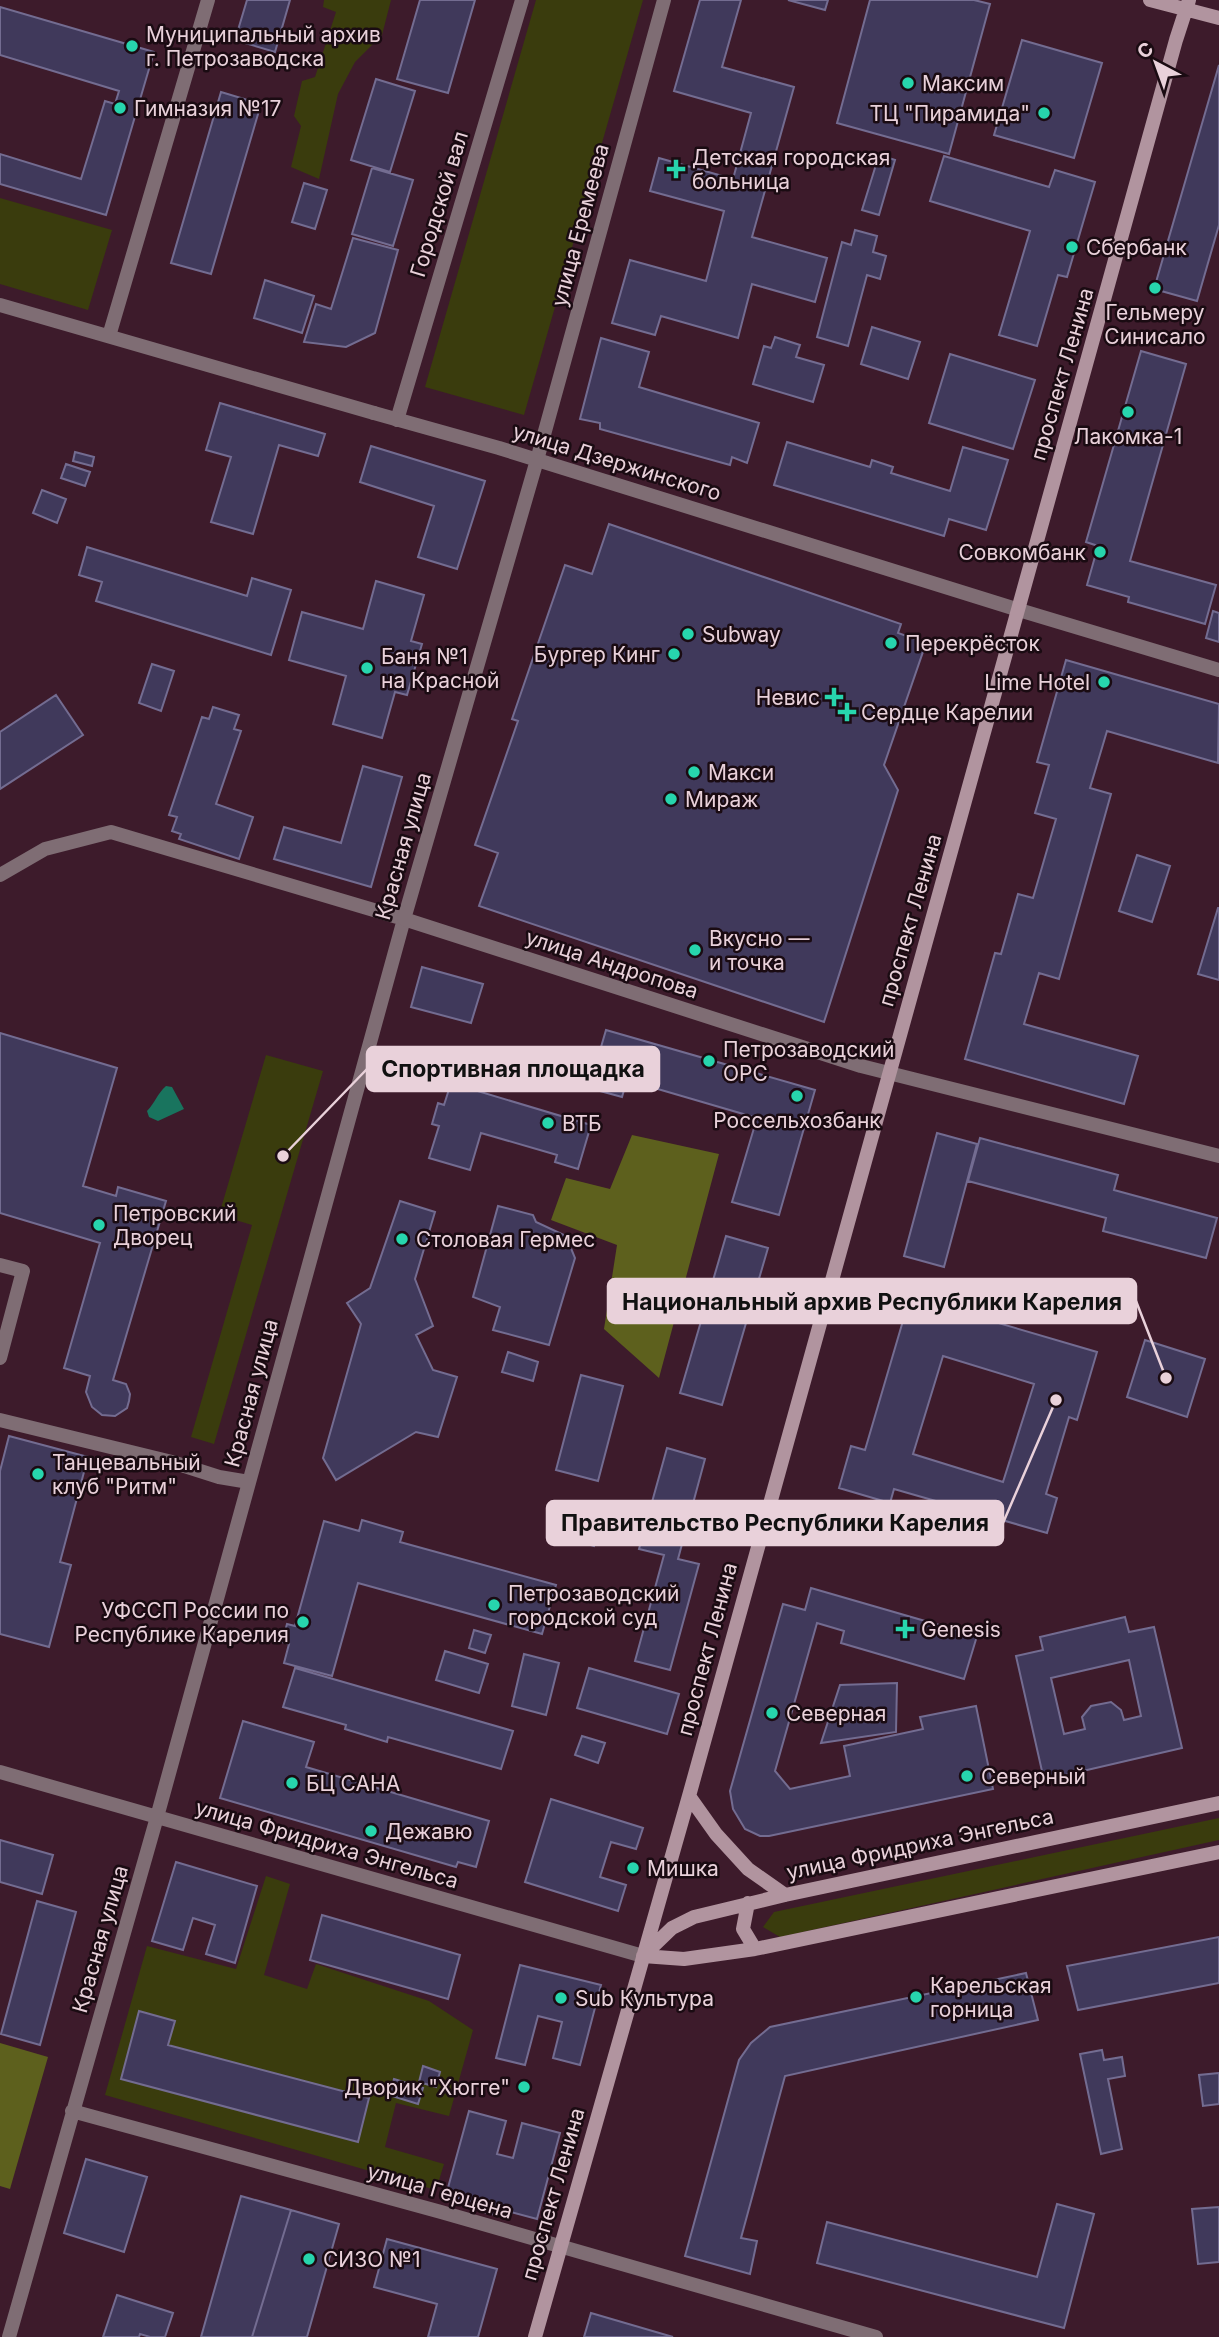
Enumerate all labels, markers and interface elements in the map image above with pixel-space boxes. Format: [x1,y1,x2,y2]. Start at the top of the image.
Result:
place label: Муниципальный архив г. Петрозаводска [146,22,381,71]
north arrow [1121,28,1191,98]
text: С [1132,37,1158,64]
marker: Муниципальный архив г. Петрозаводска [124,38,140,54]
place label: Максим [922,71,1004,96]
marker: Максим [900,75,916,91]
place label: Гимназия №17 [134,96,281,121]
marker: Гимназия №17 [112,100,128,116]
place label: ТЦ "Пирамида" [869,101,1030,126]
marker: ТЦ "Пирамида" [1036,105,1052,121]
street label: Городской вал [405,128,473,280]
street label: улица Еремеева [546,141,614,309]
place label: Детская городская больница [692,145,890,194]
marker: Детская городская больница [666,159,686,179]
place label: Сбербанк [1086,235,1188,260]
marker: Сбербанк [1064,239,1080,255]
marker: Гельмеру Синисало [1147,280,1163,296]
street label: проспект Ленина [1025,285,1099,463]
place label: Гельмеру Синисало [1104,300,1206,349]
marker: Лакомка-1 [1120,404,1136,420]
street label: улица Дзержинского [510,418,724,506]
place label: Лакомка-1 [1074,424,1182,449]
place label: Совкомбанк [959,540,1087,565]
marker: Совкомбанк [1092,544,1108,560]
place label: Subway [702,622,781,647]
marker: Subway [680,626,696,642]
place label: Перекрёсток [905,631,1040,656]
marker: Перекрёсток [883,635,899,651]
place label: Бургер Кинг [534,642,660,667]
place label: Баня №1 на Красной [381,644,500,693]
marker: Бургер Кинг [666,646,682,662]
marker: Баня №1 на Красной [359,660,375,676]
place label: Lime Hotel [984,670,1090,695]
marker: Lime Hotel [1096,674,1112,690]
place label: Невис [756,685,820,710]
marker: Невис [826,689,842,705]
place label: Сердце Карелии [861,700,1033,725]
marker: Сердце Карелии [839,704,855,720]
place label: Макси [708,760,774,785]
marker: Макси [686,764,702,780]
street label: Красная улица [370,769,436,923]
place label: Мираж [685,787,758,812]
marker: Мираж [663,791,679,807]
street label: проспект Ленина [873,831,947,1009]
street label: улица Андропова [523,924,701,1004]
place label: Вкусно — и точка [709,926,809,975]
marker: Вкусно — и точка [687,942,703,958]
place label: Петрозаводский ОРС [723,1037,894,1086]
callout: Спортивная площадка [367,1047,659,1091]
marker: Петрозаводский ОРС [701,1053,717,1069]
text: Спортивная площадка [381,1055,645,1083]
marker: Россельхозбанк [789,1088,805,1104]
place label: Россельхозбанк [713,1108,881,1133]
place label: ВТБ [562,1111,602,1136]
marker: ВТБ [540,1115,556,1131]
place label: Петровский Дворец [113,1201,237,1250]
marker: Петровский Дворец [91,1217,107,1233]
place label: Столовая Гермес [416,1227,595,1252]
marker: Столовая Гермес [394,1231,410,1247]
callout: Национальный архив Республики Карелия [608,1279,1136,1323]
text: Национальный архив Республики Карелия [622,1288,1122,1316]
street label: Красная улица [219,1316,283,1470]
place label: Танцевальный клуб "Ритм" [52,1450,201,1499]
marker: Танцевальный клуб "Ритм" [30,1466,46,1482]
callout: Правительство Республики Карелия [547,1501,1003,1545]
text: Правительство Республики Карелия [561,1509,989,1537]
street label: проспект Ленина [672,1560,742,1738]
place label: Петрозаводский городской суд [508,1581,679,1630]
marker: Петрозаводский городской суд [486,1597,502,1613]
place label: УФССП России по Республике Карелия [74,1598,289,1647]
marker: УФССП России по Республике Карелия [295,1614,311,1630]
place label: Genesis [921,1617,1001,1642]
marker: Genesis [895,1619,915,1639]
place label: Северная [786,1701,886,1726]
marker: Северная [764,1705,780,1721]
place label: Северный [981,1764,1086,1789]
marker: Северный [959,1768,975,1784]
place label: БЦ САНА [306,1771,400,1796]
marker: БЦ САНА [284,1775,300,1791]
street label: улица Фридриха Энгельса [193,1794,461,1894]
street label: улица Фридриха Энгельса [784,1803,1056,1885]
place label: Дежавю [385,1819,472,1844]
marker: Дежавю [363,1823,379,1839]
place label: Мишка [647,1856,719,1881]
marker: Мишка [625,1860,641,1876]
street label: Красная улица [67,1862,133,2016]
place label: Карельская горница [930,1973,1052,2022]
place label: Sub Культура [575,1986,714,2011]
marker: Карельская горница [908,1989,924,2005]
marker: Sub Культура [553,1990,569,2006]
place label: Дворик "Хюгге" [344,2075,510,2100]
marker: Дворик "Хюгге" [516,2079,532,2095]
street label: проспект Ленина [516,2105,590,2283]
street label: улица Герцена [364,2158,516,2224]
place label: СИЗО №1 [323,2247,421,2272]
marker: СИЗО №1 [301,2251,317,2267]

